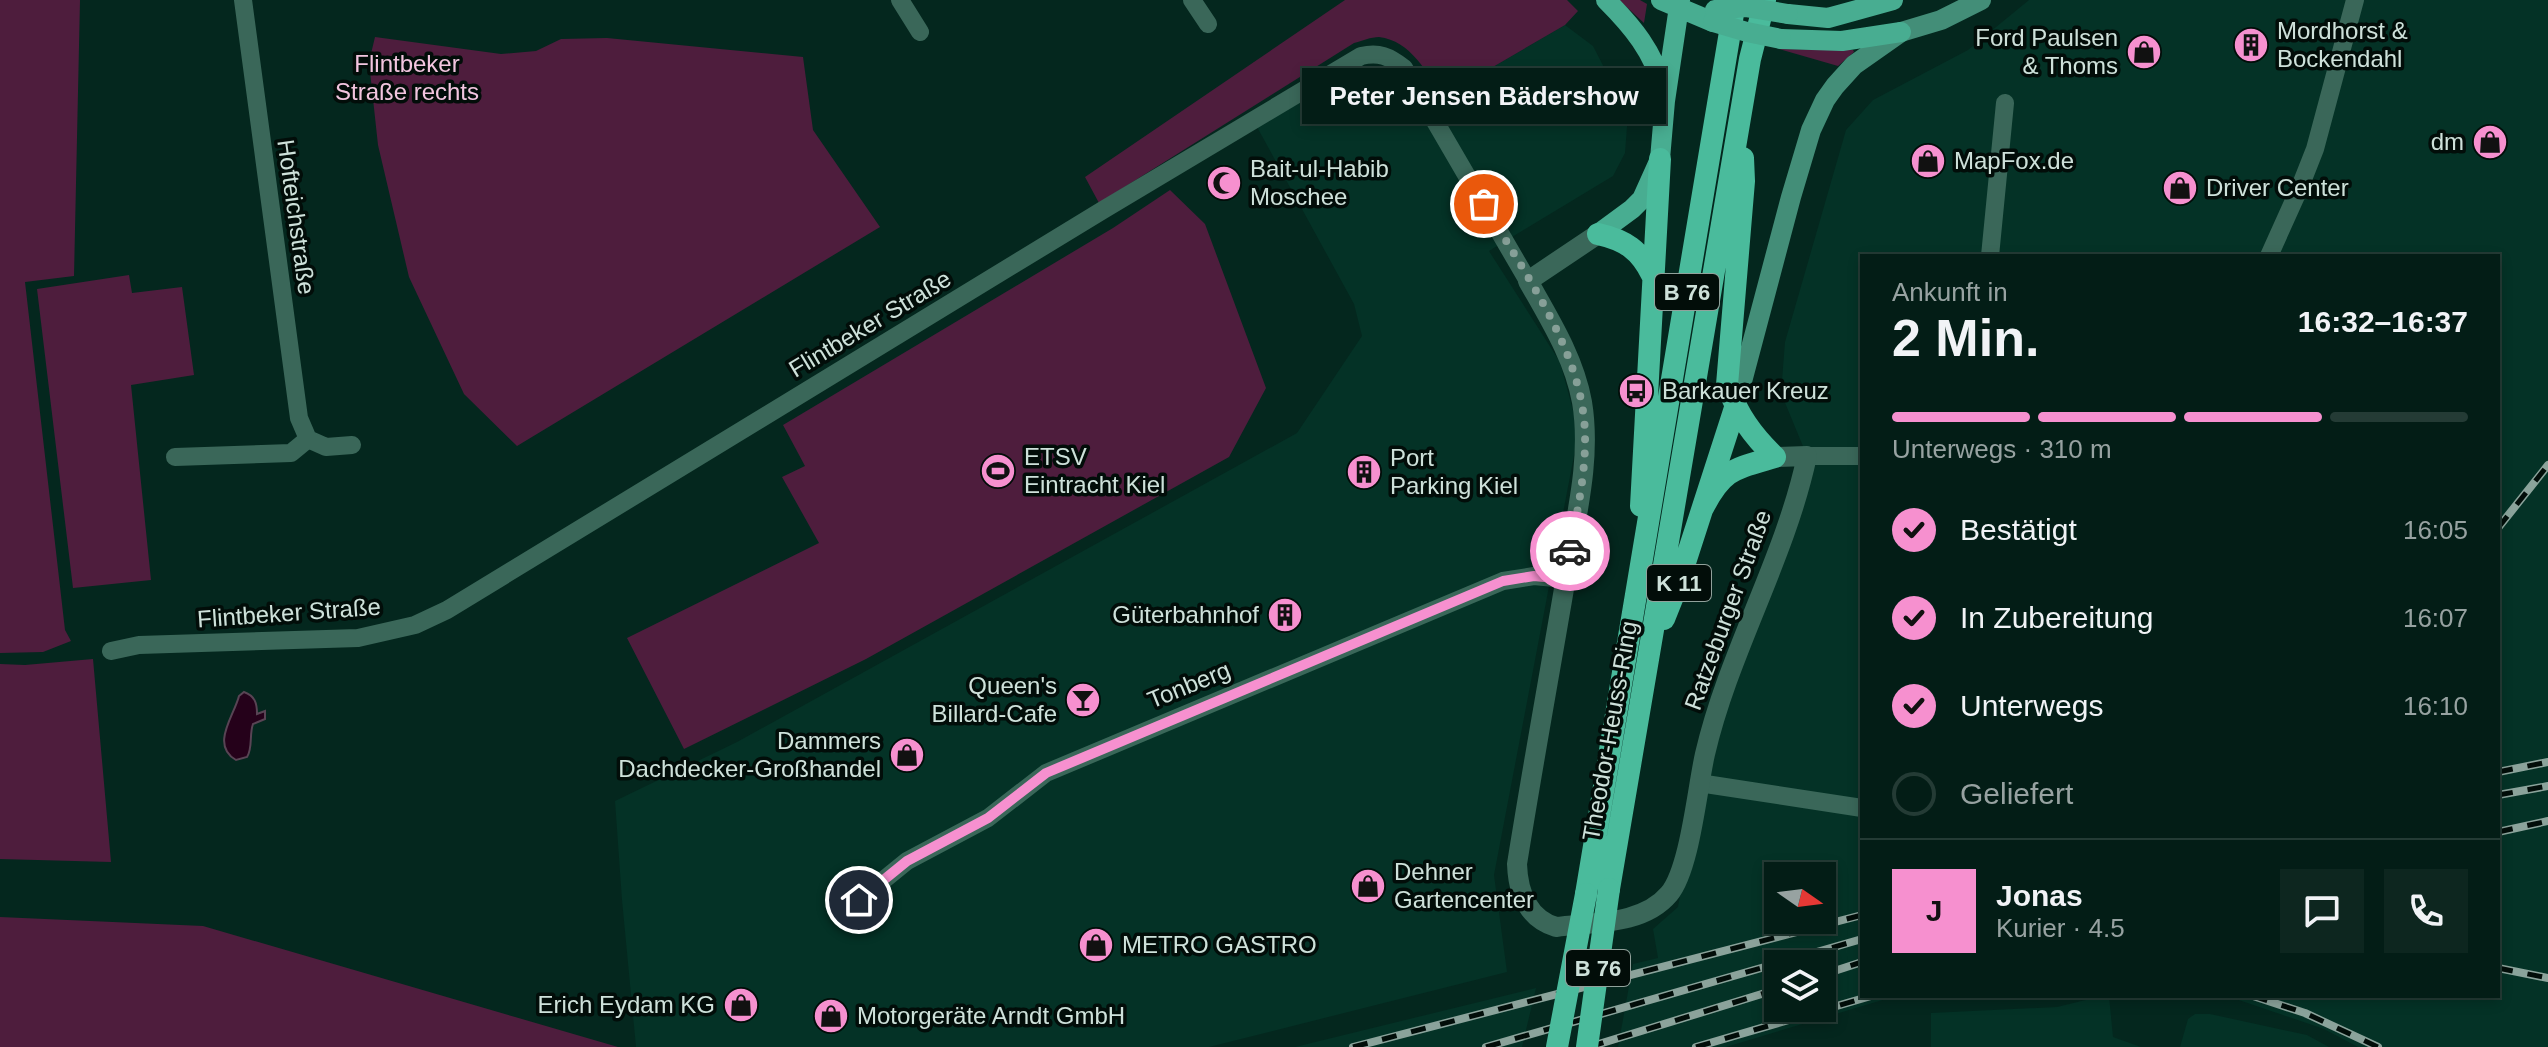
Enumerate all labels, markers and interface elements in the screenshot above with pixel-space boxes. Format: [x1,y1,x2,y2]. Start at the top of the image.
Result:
place label: Mordhorst & Bockendahl [2277,17,2408,72]
place label: Ford Paulsen & Thoms [1975,24,2118,79]
building icon: Mordhorst & Bockendahl [2232,26,2270,64]
shop icon: Ford Paulsen & Thoms [2125,33,2163,71]
park label: Flintbeker Straße rechts [335,50,479,105]
callout: Peter Jensen Bädershow [1302,68,1666,124]
text: Peter Jensen Bädershow [1329,81,1639,111]
shop icon: dm [2471,123,2509,161]
place label: dm [2431,128,2464,155]
street label: Hofteichstraße [272,138,321,296]
shop icon: MapFox.de [1909,142,1947,180]
place label: MapFox.de [1954,147,2074,174]
place label: Bait-ul-Habib Moschee [1250,155,1389,210]
mosque icon: Bait-ul-Habib Moschee [1205,164,1243,202]
shop icon: Driver Center [2161,169,2199,207]
pin [1450,170,1518,238]
place label: Driver Center [2206,174,2349,201]
icon: bag [1462,182,1506,226]
street label: Flintbeker Straße [784,265,956,383]
road number: B 76 [1655,274,1719,310]
text: Ankunft in [1892,277,2008,307]
text: 16:32–16:37 [2298,305,2468,338]
text: 2 Min. [1892,309,2039,367]
bus stop icon: Barkauer Kreuz [1617,372,1655,410]
place label: Barkauer Kreuz [1662,377,1829,404]
text: Unterwegs · 310 m [1892,434,2112,464]
place label: ETSV Eintracht Kiel [1024,443,1165,498]
place label: Port Parking Kiel [1390,444,1518,499]
sports icon: ETSV Eintracht Kiel [979,452,1017,490]
building icon: Port Parking Kiel [1345,453,1383,491]
street label: Ratzeburger Straße [1679,506,1776,713]
icon: check [1892,508,1936,552]
courier [1530,511,1610,591]
text: Bestätigt [1960,513,2077,546]
text: 16:05 [2403,515,2468,545]
icon: car [1548,529,1592,573]
road number: K 11 [1647,565,1711,601]
street label: Flintbeker Straße [196,593,382,632]
building icon: Güterbahnhof [1266,596,1304,634]
icon: check [1892,596,1936,640]
place label: Güterbahnhof [1112,601,1259,628]
text: In Zubereitung [1960,601,2153,634]
text: 16:07 [2403,603,2468,633]
street label: Theodor-Heuss-Ring [1577,619,1642,843]
street label: Tonberg [1144,656,1234,713]
place label: Queen's Billard-Cafe [932,672,1057,727]
bar icon: Queen's Billard-Cafe [1064,681,1102,719]
icon: check [1892,684,1936,728]
text: Unterwegs [1960,689,2103,722]
text: 16:10 [2403,691,2468,721]
place label: Dammers Dachdecker-Großhandel [618,727,881,782]
shop icon: Dammers Dachdecker-Großhandel [888,736,926,774]
text: Geliefert [1960,777,2073,810]
place label: Dehner Gartencenter [1394,858,1534,913]
north arrow [1764,862,1836,934]
map controls [1764,862,1836,1022]
pin [825,866,893,934]
shop icon: Dehner Gartencenter [1349,867,1387,905]
button: chat [2280,869,2364,953]
button: phone [2384,869,2468,953]
icon: home [837,878,881,922]
text: Jonas [1996,879,2083,912]
text: J [1926,894,1942,927]
text: Kurier · 4.5 [1996,913,2125,943]
shop icon: METRO GASTRO [1077,926,1115,964]
place label: METRO GASTRO [1122,931,1317,958]
road number: B 76 [1566,950,1630,986]
button: layers [1764,950,1836,1022]
shop icon: Erich Eydam KG [722,986,760,1024]
place label: Erich Eydam KG [538,991,715,1018]
shop icon: Motorgeräte Arndt GmbH [812,997,850,1035]
place label: Motorgeräte Arndt GmbH [857,1002,1125,1029]

